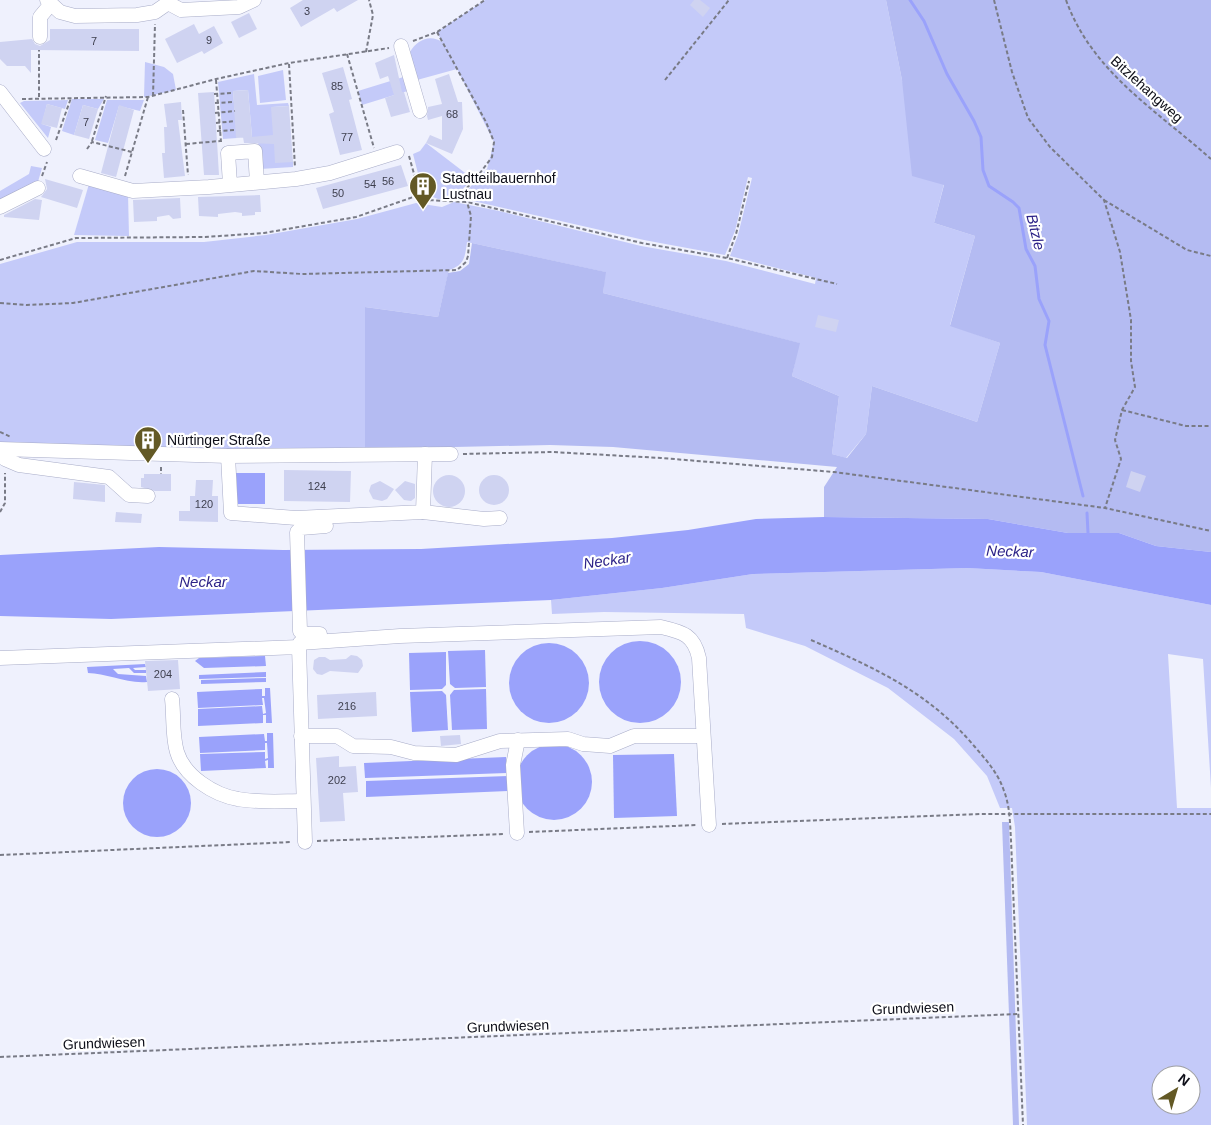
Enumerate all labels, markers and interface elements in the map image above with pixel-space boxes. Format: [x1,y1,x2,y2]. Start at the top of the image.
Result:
house number: 3 [304,5,310,17]
house number: 9 [206,34,212,46]
house number: 7 [91,35,97,47]
street label: Bitzlehangweg [1108,53,1186,125]
house number: 85 [331,80,343,92]
house number: 68 [446,108,458,120]
house number: 7 [83,116,89,128]
house number: 77 [341,131,353,143]
place label: Stadtteilbauernhof Lustnau [442,170,556,202]
building icon: Stadtteilbauernhof Lustnau [408,171,438,210]
house number: 56 [382,175,394,187]
house number: 54 [364,178,376,190]
house number: 50 [332,187,344,199]
water label: Bitzle [1023,212,1049,252]
building icon: Nürtinger Straße [133,425,163,464]
place label: Nürtinger Straße [167,432,271,448]
house number: 124 [308,480,326,492]
house number: 120 [195,498,213,510]
water label: Neckar [986,542,1035,560]
water label: Neckar [582,548,633,572]
water label: Neckar [179,573,228,590]
house number: 204 [154,668,172,680]
house number: 216 [338,700,356,712]
house number: 202 [328,774,346,786]
street label: Grundwiesen [871,999,955,1017]
street label: Grundwiesen [466,1017,550,1035]
street label: Grundwiesen [62,1034,146,1052]
north arrow [1151,1065,1201,1115]
text: N [1175,1070,1193,1089]

